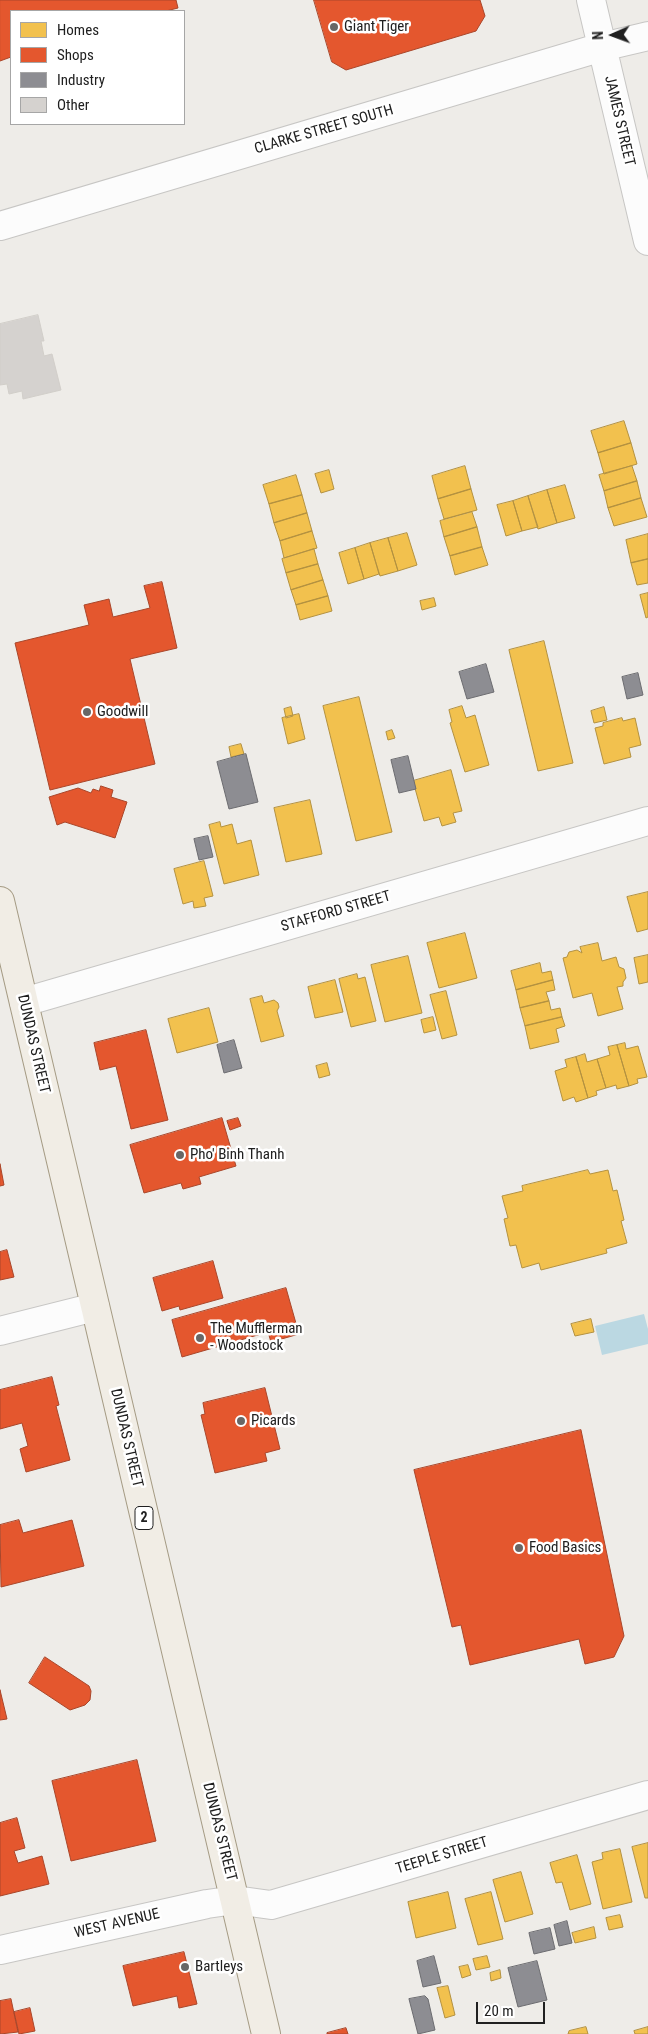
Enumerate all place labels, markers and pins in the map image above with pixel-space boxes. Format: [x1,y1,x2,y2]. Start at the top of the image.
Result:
place label: Giant Tiger [344,18,409,36]
marker: Giant Tiger [328,21,340,33]
place label: Goodwill [97,703,148,721]
marker: Goodwill [81,706,93,718]
place label: Pho' Binh Thanh [190,1146,284,1164]
marker: Pho' Binh Thanh [174,1149,186,1161]
place label: The Mufflerman - Woodstock [210,1320,303,1355]
marker: The Mufflerman - Woodstock [194,1332,206,1344]
place label: Picards [251,1412,296,1430]
marker: Picards [235,1415,247,1427]
place label: Food Basics [529,1539,601,1557]
marker: Food Basics [513,1542,525,1554]
place label: Bartleys [195,1958,243,1976]
marker: Bartleys [179,1961,191,1973]

